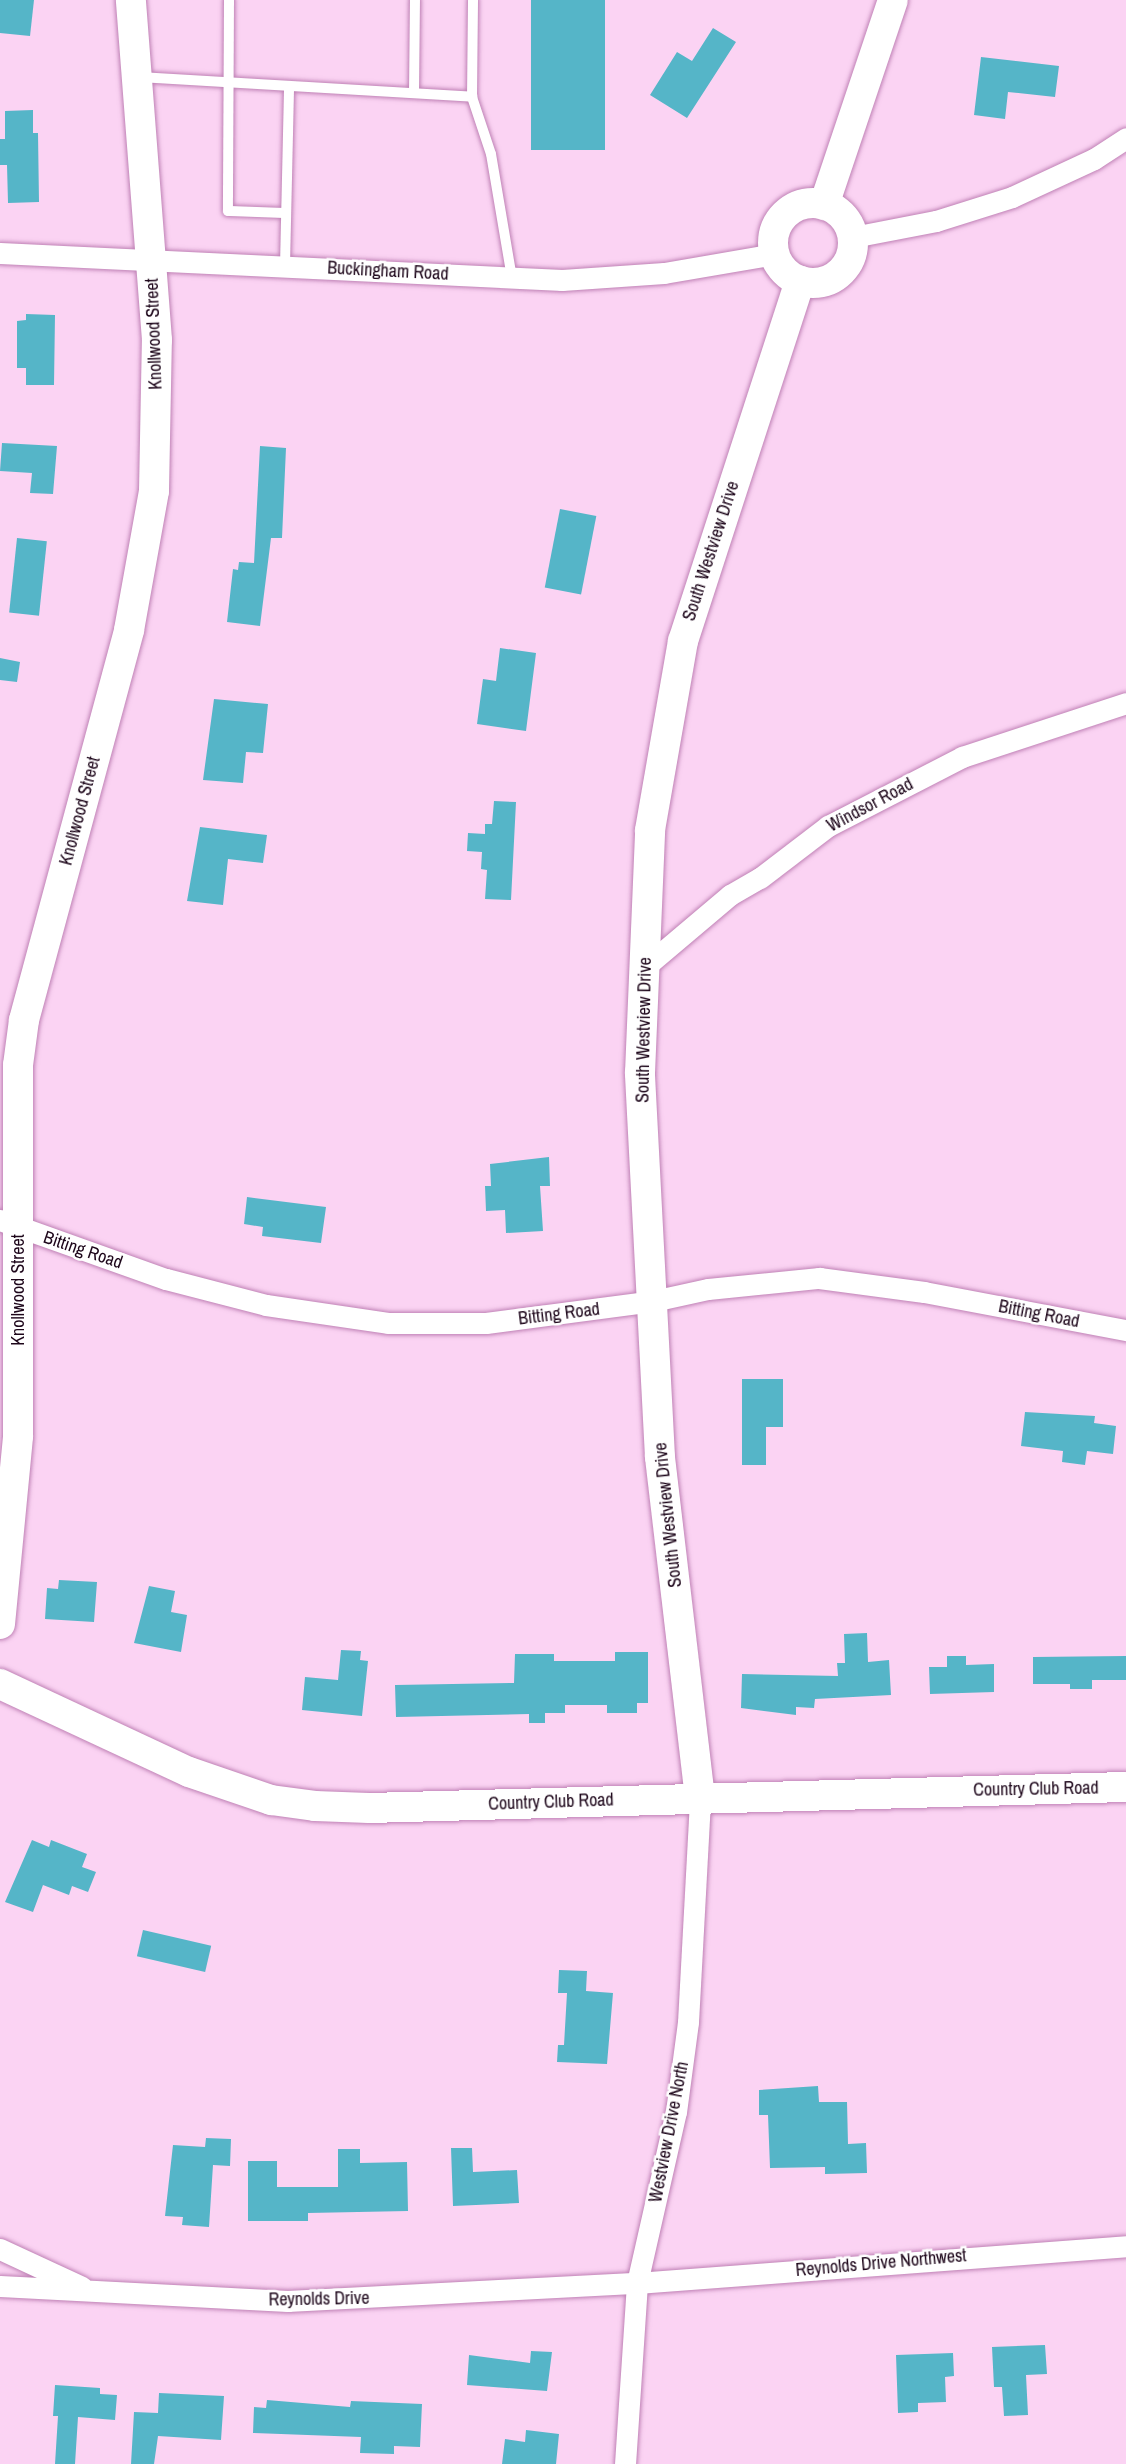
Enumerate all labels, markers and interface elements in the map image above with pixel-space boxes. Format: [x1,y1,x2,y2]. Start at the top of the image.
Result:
street label: Buckingham Road [327,257,449,285]
street label: Knollwood Street [141,278,167,390]
street label: South Westview Drive [678,478,744,624]
street label: Knollwood Street [55,754,105,868]
street label: Windsor Road [823,773,917,837]
street label: South Westview Drive [632,957,656,1103]
street label: Bitting Road [41,1226,125,1274]
street label: Knollwood Street [7,1234,29,1346]
street label: Bitting Road [997,1296,1081,1332]
street label: Bitting Road [517,1298,601,1330]
street label: South Westview Drive [650,1441,686,1589]
street label: Country Club Road [973,1777,1099,1801]
street label: Country Club Road [488,1789,614,1815]
street label: Westview Drive North [645,2060,693,2204]
street label: Reynolds Drive Northwest [795,2245,967,2281]
street label: Reynolds Drive [268,2287,370,2311]

